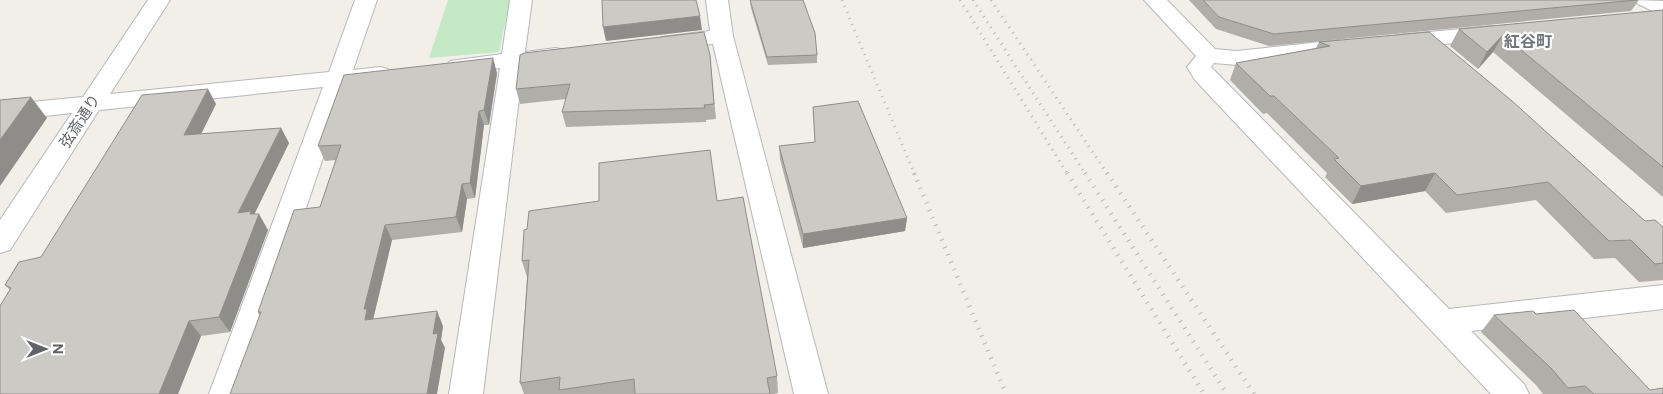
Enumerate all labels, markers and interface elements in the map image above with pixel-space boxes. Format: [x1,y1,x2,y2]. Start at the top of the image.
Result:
district label: 紅谷町 [1504,32,1552,51]
street label: 弦斎通り [56,91,104,151]
north arrow [20,324,70,374]
text: N [49,344,66,354]

